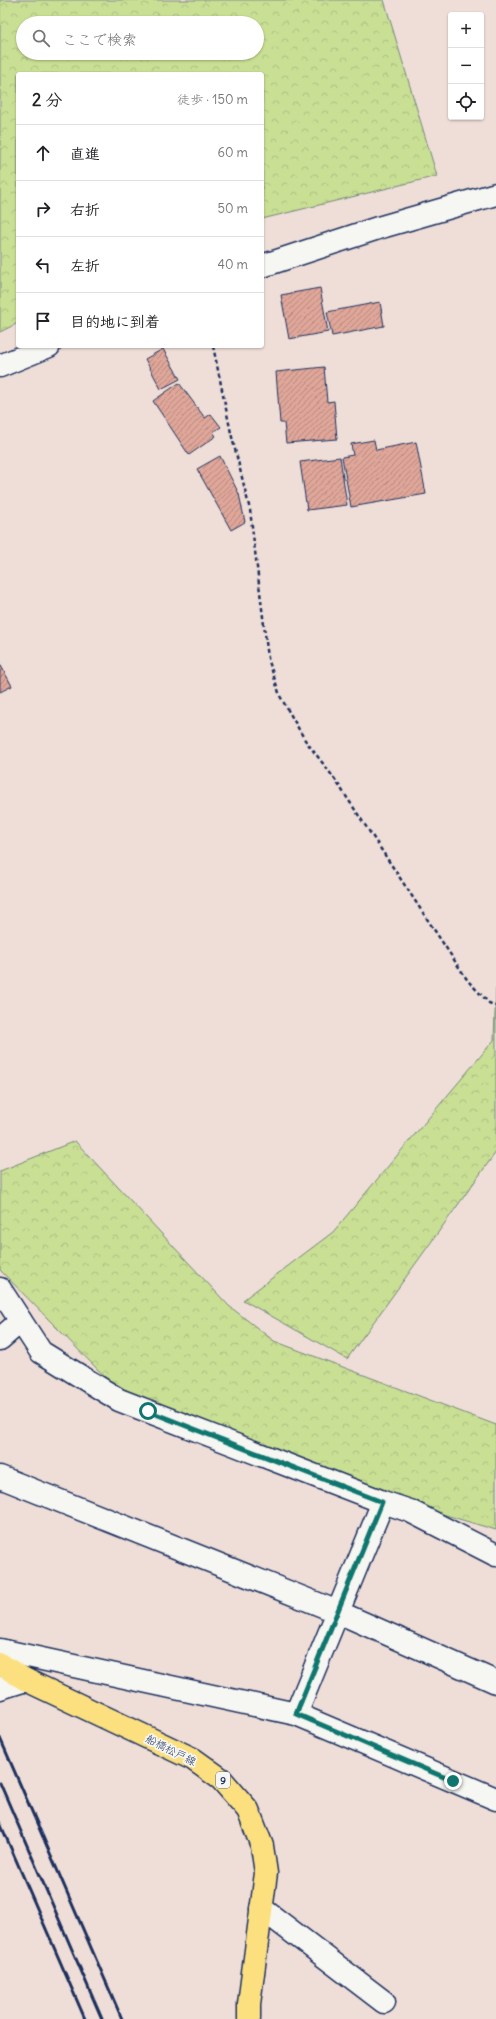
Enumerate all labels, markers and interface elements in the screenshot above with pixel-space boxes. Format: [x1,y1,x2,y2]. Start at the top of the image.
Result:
map controls [448,12,484,120]
button: + [448,12,484,48]
search box [16,16,264,60]
icon: search [30,27,52,49]
text: ここで検索 [62,30,137,49]
button: − [448,48,484,84]
button: locate [448,84,484,120]
text: 2 分 [32,89,62,111]
text: 徒歩 · 150 m [177,91,248,108]
icon: ahead [32,142,54,164]
text: 直進 [70,144,100,163]
text: 60 m [217,144,248,161]
icon: right [32,198,54,220]
text: 右折 [70,200,100,219]
text: 50 m [217,200,248,217]
icon: left [32,254,54,276]
text: 左折 [70,256,100,275]
text: 40 m [217,256,248,273]
icon: arrive [32,310,54,332]
text: 目的地に到着 [70,312,160,331]
route start [139,1402,157,1420]
street label: 船橋松戸線 [143,1731,199,1769]
road number: 9 [216,1772,230,1788]
route end [444,1772,462,1790]

